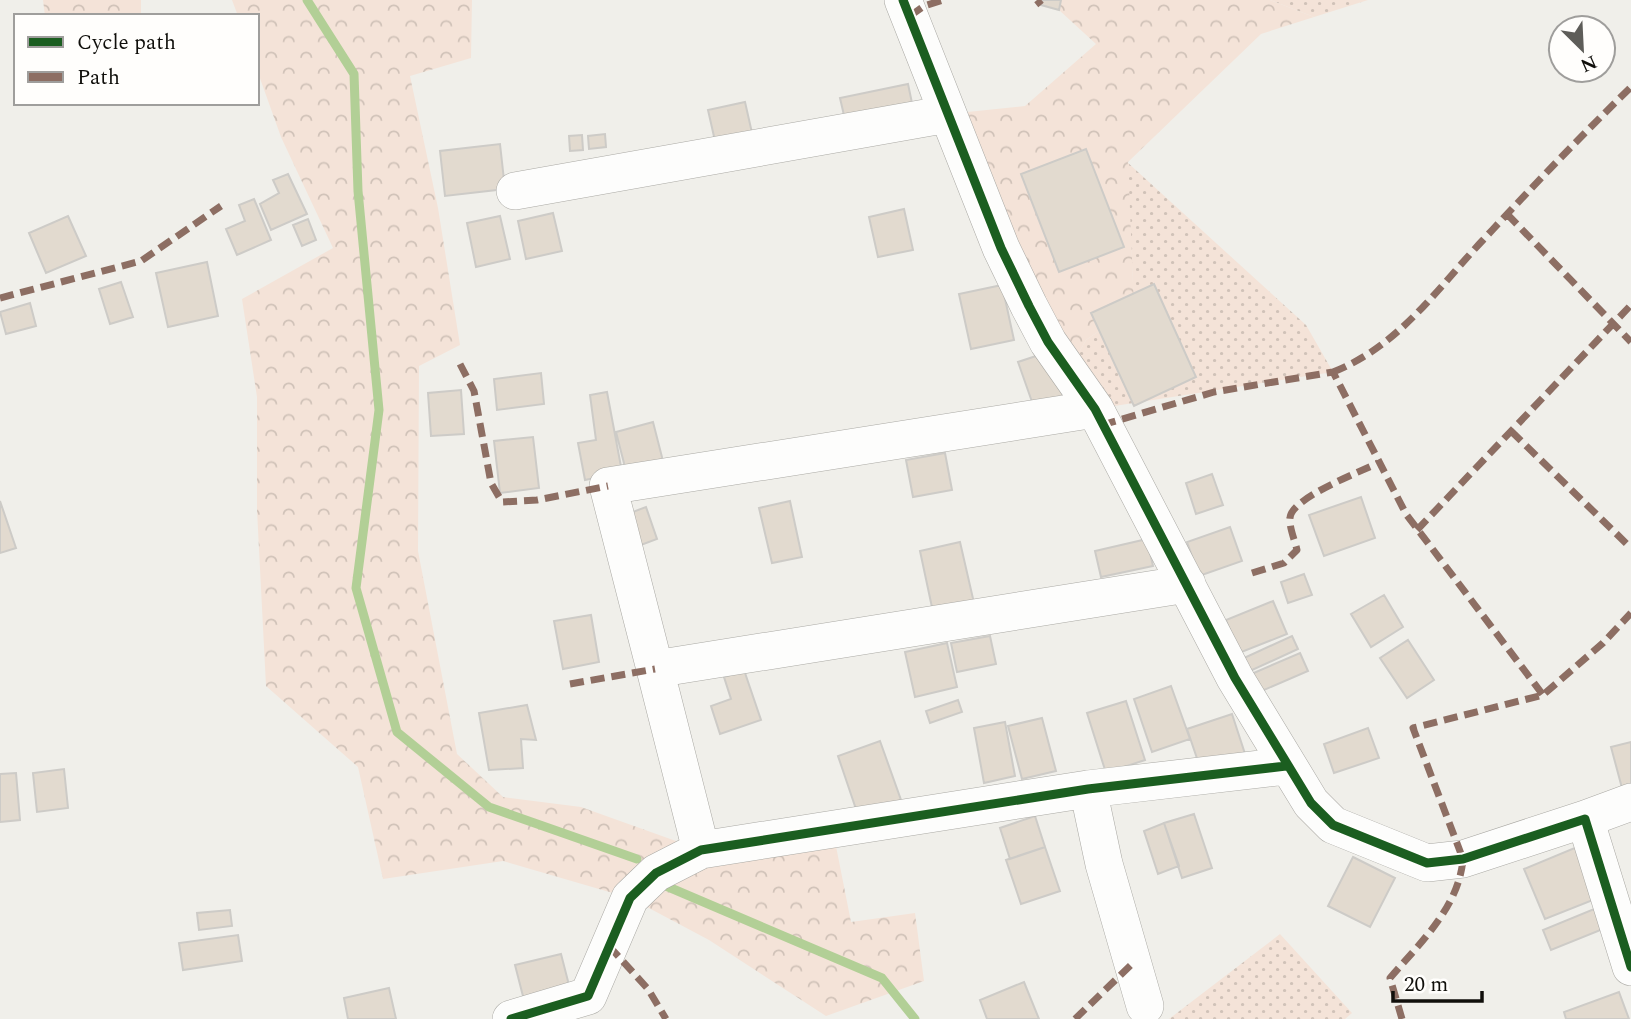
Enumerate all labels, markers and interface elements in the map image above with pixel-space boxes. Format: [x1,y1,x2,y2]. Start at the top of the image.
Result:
legend [14,14,259,105]
north arrow [1547,14,1617,84]
text: Cycle path [77,27,176,59]
text: N [1575,47,1601,80]
text: Path [77,62,120,94]
scale bar [1393,960,1482,1004]
text: 20 m [1404,969,1448,1001]

